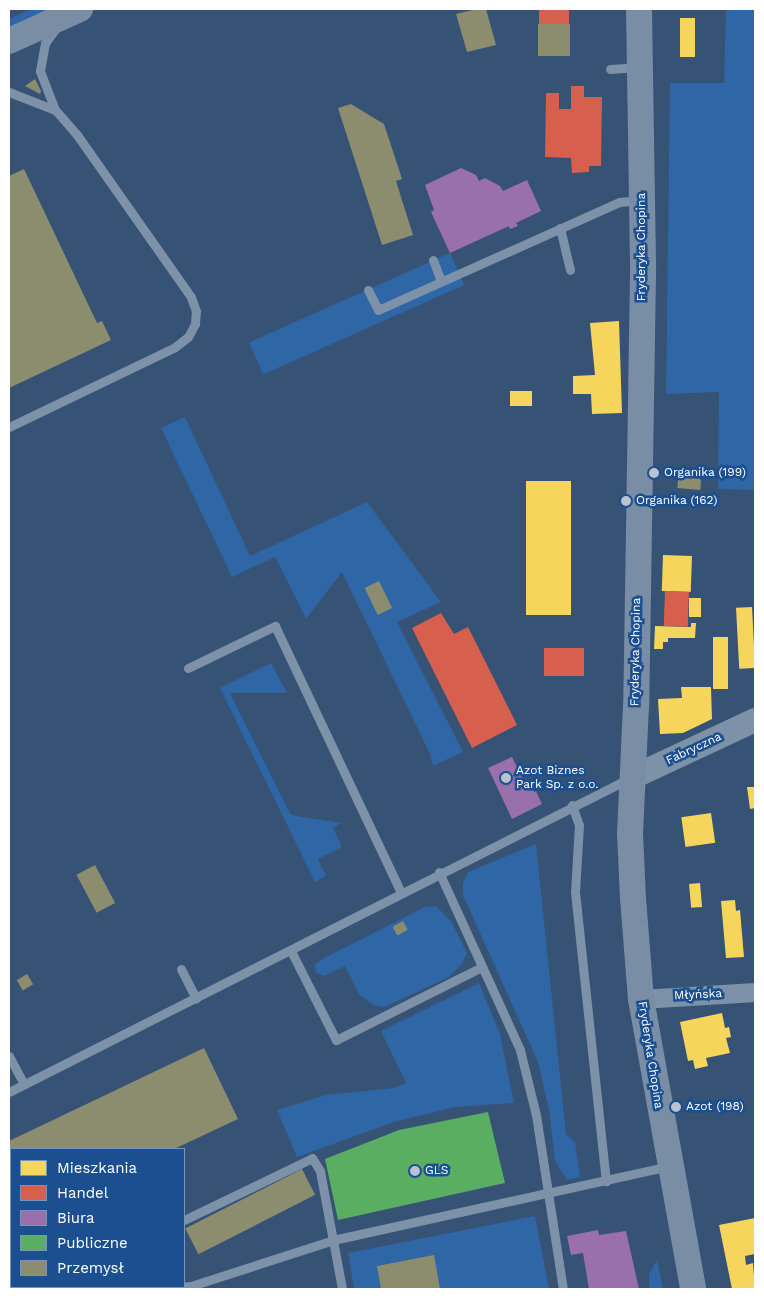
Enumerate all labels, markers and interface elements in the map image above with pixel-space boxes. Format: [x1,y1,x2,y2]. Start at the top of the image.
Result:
street label: Fryderyka Chopina [635,193,649,301]
place label: Organika (199) [664,466,746,480]
marker: Organika (199) [648,467,660,479]
place label: Organika (162) [636,494,718,508]
marker: Organika (162) [620,495,632,507]
street label: Fryderyka Chopina [628,597,644,707]
street label: Fabryczna [664,730,724,768]
place label: Azot Biznes Park Sp. z o.o. [516,764,599,792]
marker: Azot Biznes Park Sp. z o.o. [500,772,512,784]
street label: Młyńska [674,987,722,1003]
street label: Fryderyka Chopina [634,1000,666,1110]
place label: Azot (198) [686,1100,744,1114]
marker: Azot (198) [670,1101,682,1113]
legend [10,1148,185,1288]
text: Mieszkania [57,1159,137,1177]
place label: GLS [425,1164,449,1178]
marker: GLS [409,1165,421,1177]
text: Handel [57,1184,108,1202]
text: Biura [57,1209,94,1227]
text: Publiczne [57,1234,128,1252]
text: Przemysł [57,1259,124,1277]

